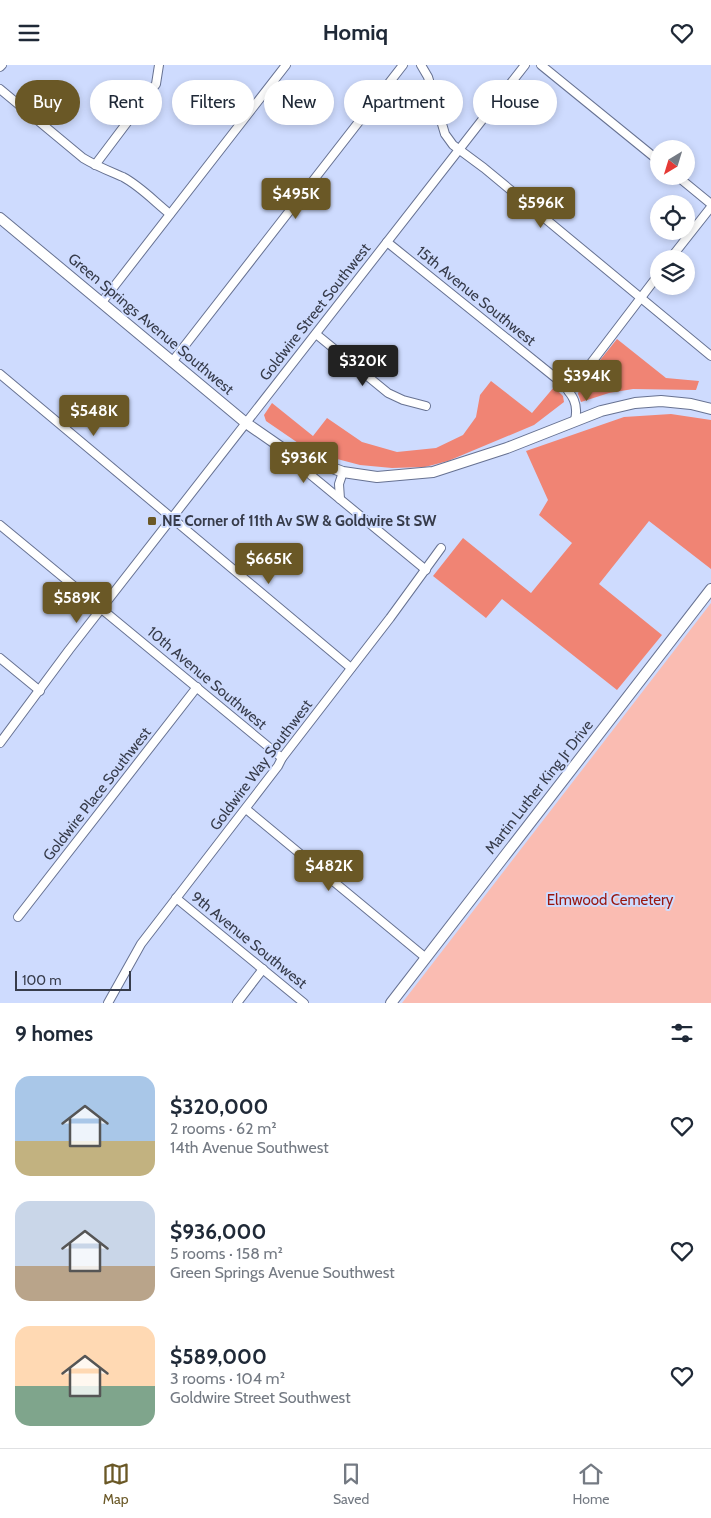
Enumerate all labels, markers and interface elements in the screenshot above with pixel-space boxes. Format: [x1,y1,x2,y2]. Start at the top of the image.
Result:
icon: menu [15,19,43,47]
text: Homiq [323,19,388,46]
icon: heart [668,19,696,47]
chip: Buy [15,80,80,125]
chip: Rent [90,80,162,125]
chip: Filters [172,80,254,125]
chip: New [264,80,334,125]
chip: Apartment [344,80,463,125]
chip: House [473,80,557,125]
north arrow [650,140,695,185]
map controls [650,140,695,295]
pin: $495K [261,177,331,220]
text: $495K [273,184,319,203]
pin: $596K [506,186,576,229]
text: $596K [518,193,564,212]
button: locate [650,195,695,240]
street label: Goldwire Street Southwest [256,240,374,384]
street label: 15th Avenue Southwest [413,242,539,350]
street label: Green Springs Avenue Southwest [65,249,237,399]
button: layers [650,250,695,295]
pin: $320K [328,345,398,387]
text: $320K [339,351,387,370]
pin: $394K [552,359,622,402]
text: $394K [564,366,610,385]
pin: $548K [59,395,129,437]
text: $548K [70,401,118,420]
pin: $936K [269,441,339,484]
text: $936K [281,448,327,467]
place label: NE Corner of 11th Av SW & Goldwire St SW [162,512,437,530]
marker: NE Corner of 11th Av SW & Goldwire St SW [146,515,158,527]
pin: $665K [234,543,304,585]
text: $665K [246,549,292,568]
pin: $589K [42,581,112,624]
text: $589K [54,588,100,607]
street label: 10th Avenue Southwest [144,623,270,733]
street label: Goldwire Way Southwest [206,696,316,834]
street label: Martin Luther King Jr Drive [481,716,597,858]
street label: Goldwire Place Southwest [39,724,155,864]
pin: $482K [294,849,364,892]
text: $482K [305,856,353,875]
street label: 9th Avenue Southwest [187,888,311,992]
park label: Elmwood Cemetery [547,891,674,909]
scale bar [15,968,131,991]
text: 100 m [22,971,62,989]
icon: filters [668,1019,696,1047]
text: 9 homes [15,1021,93,1046]
text: $320,000 [170,1094,268,1119]
icon: home [55,1096,115,1156]
icon: heart [668,1112,696,1140]
text: 2 rooms · 62 m² [170,1119,277,1138]
text: 14th Avenue Southwest [170,1138,329,1157]
text: $936,000 [170,1219,266,1244]
icon: home [55,1221,115,1281]
icon: heart [668,1237,696,1265]
text: 5 rooms · 158 m² [170,1244,283,1263]
text: Green Springs Avenue Southwest [170,1263,395,1282]
text: $589,000 [170,1344,267,1369]
icon: home [55,1346,115,1406]
icon: heart [668,1362,696,1390]
text: 3 rooms · 104 m² [170,1369,285,1388]
text: Goldwire Street Southwest [170,1388,351,1407]
tab: Map [102,1460,130,1508]
tab: Saved [333,1460,369,1508]
tab: Home [573,1460,609,1508]

